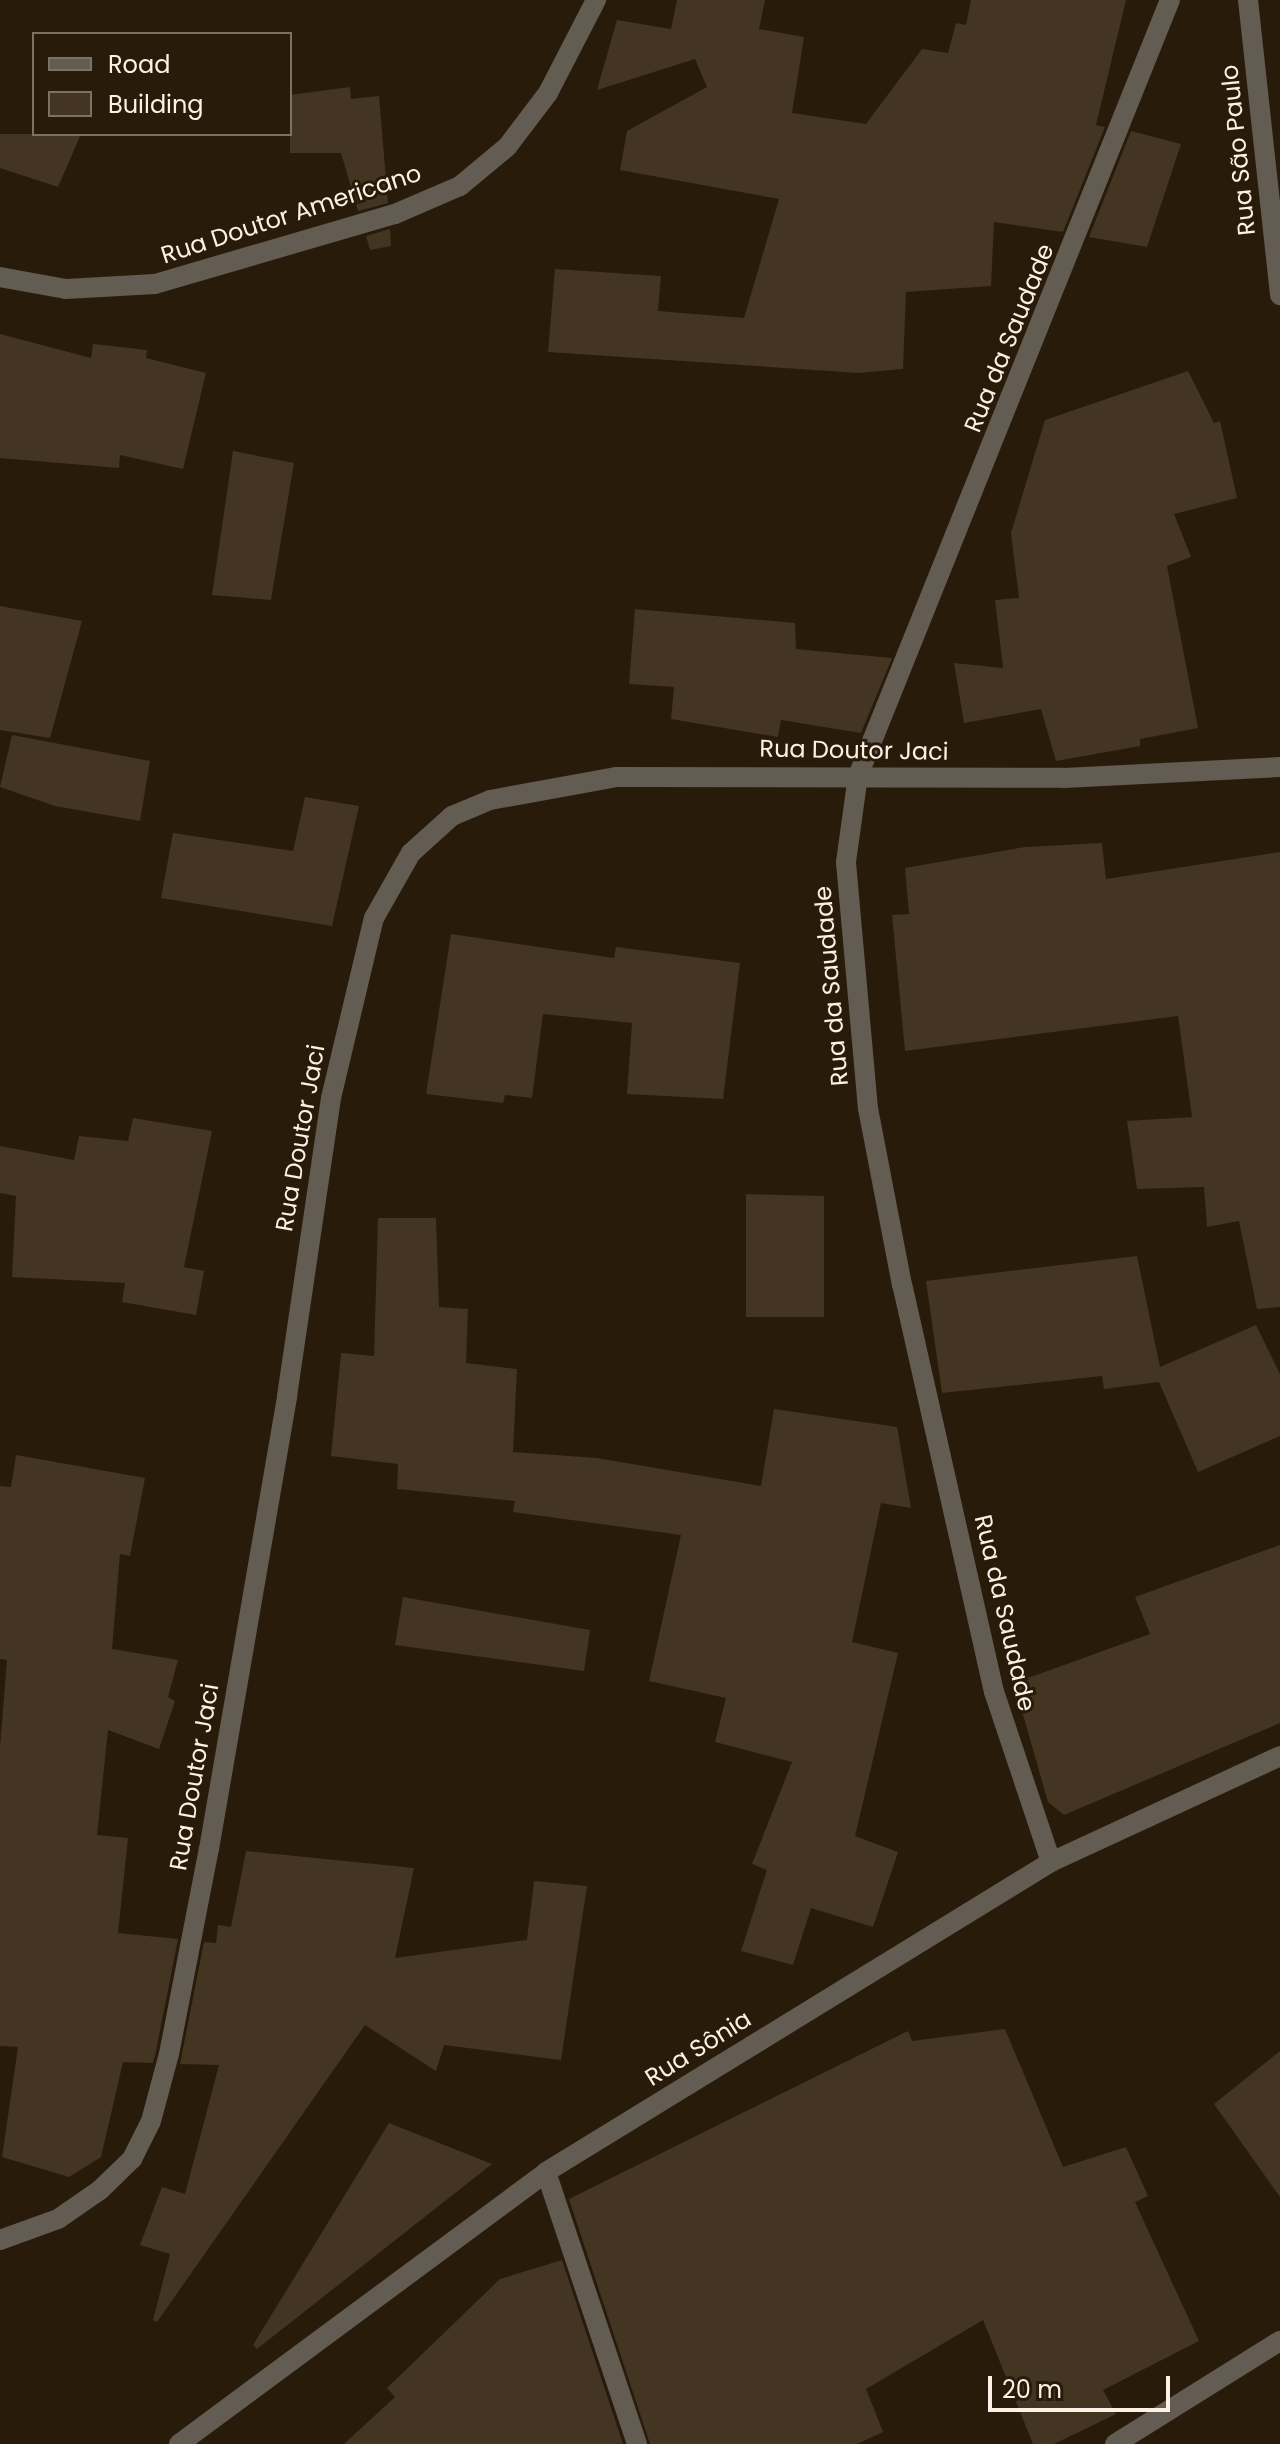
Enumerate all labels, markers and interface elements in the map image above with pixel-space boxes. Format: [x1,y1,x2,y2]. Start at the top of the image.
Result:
legend [32,32,292,136]
text: Road [108,48,170,81]
street label: Rua São Paulo [1215,63,1261,237]
text: Building [108,88,204,121]
street label: Rua Doutor Americano [157,158,425,270]
street label: Rua da Saudade [958,240,1060,436]
street label: Rua Doutor Jaci [759,734,949,766]
street label: Rua da Saudade [808,885,854,1087]
street label: Rua Doutor Jaci [269,1042,331,1234]
street label: Rua da Saudade [968,1512,1042,1714]
street label: Rua Doutor Jaci [163,1681,225,1873]
street label: Rua Sônia [640,2004,756,2092]
scale bar [992,2360,1174,2410]
text: 20 m [1002,2373,1062,2406]

